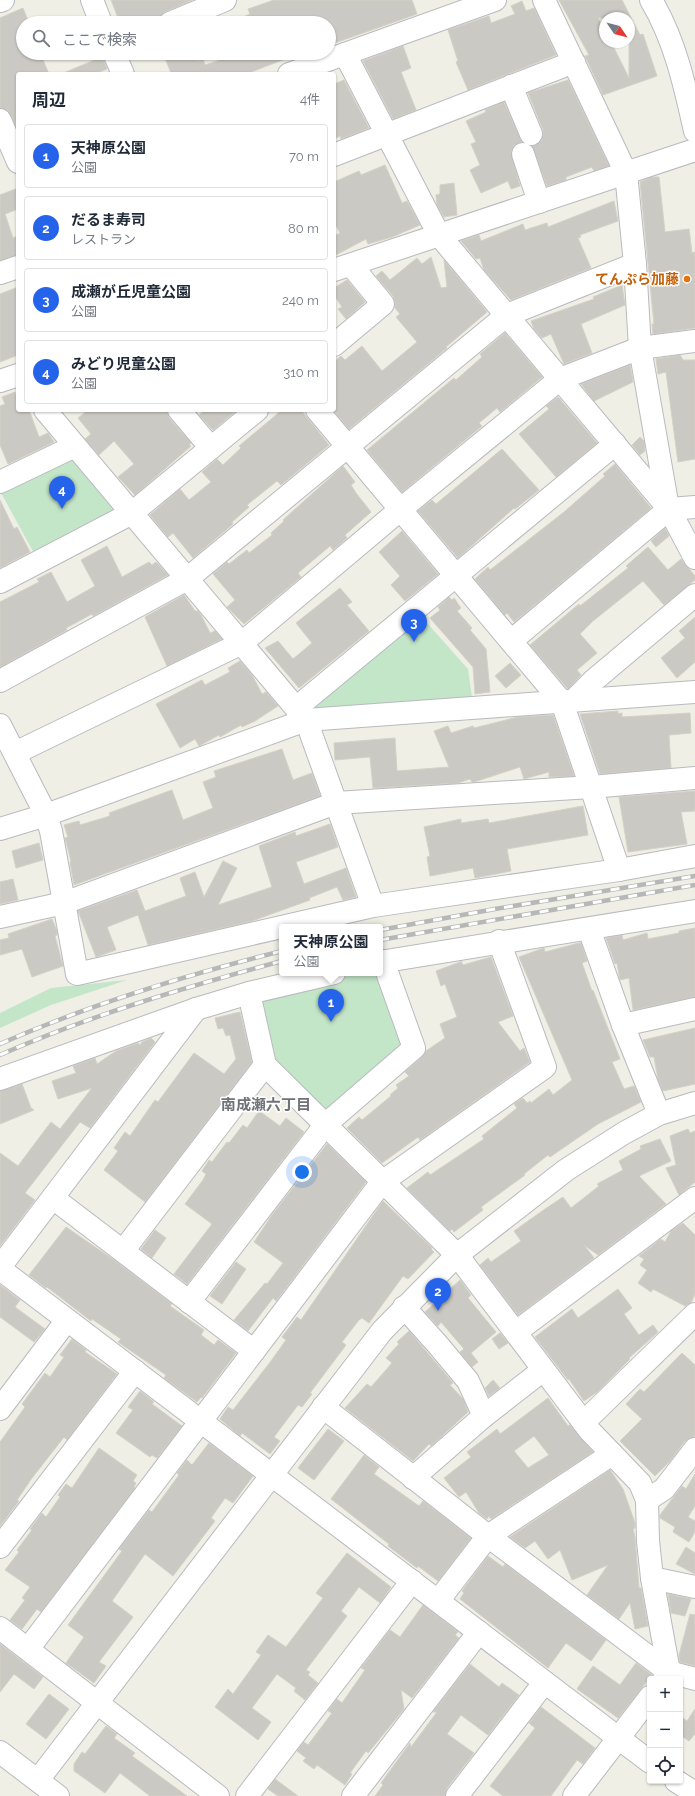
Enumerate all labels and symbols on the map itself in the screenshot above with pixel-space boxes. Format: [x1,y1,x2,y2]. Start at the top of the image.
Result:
north arrow [599,12,635,48]
place label: てんぷら加藤 [595,271,679,287]
marker: てんぷら加藤 [682,274,692,284]
pin: 4 [49,476,75,509]
pin: 3 [401,609,427,642]
pin: 1 [318,989,344,1022]
district label: 南成瀬六丁目 [221,1096,311,1114]
your location [292,1162,312,1182]
pin: 2 [425,1278,451,1311]

